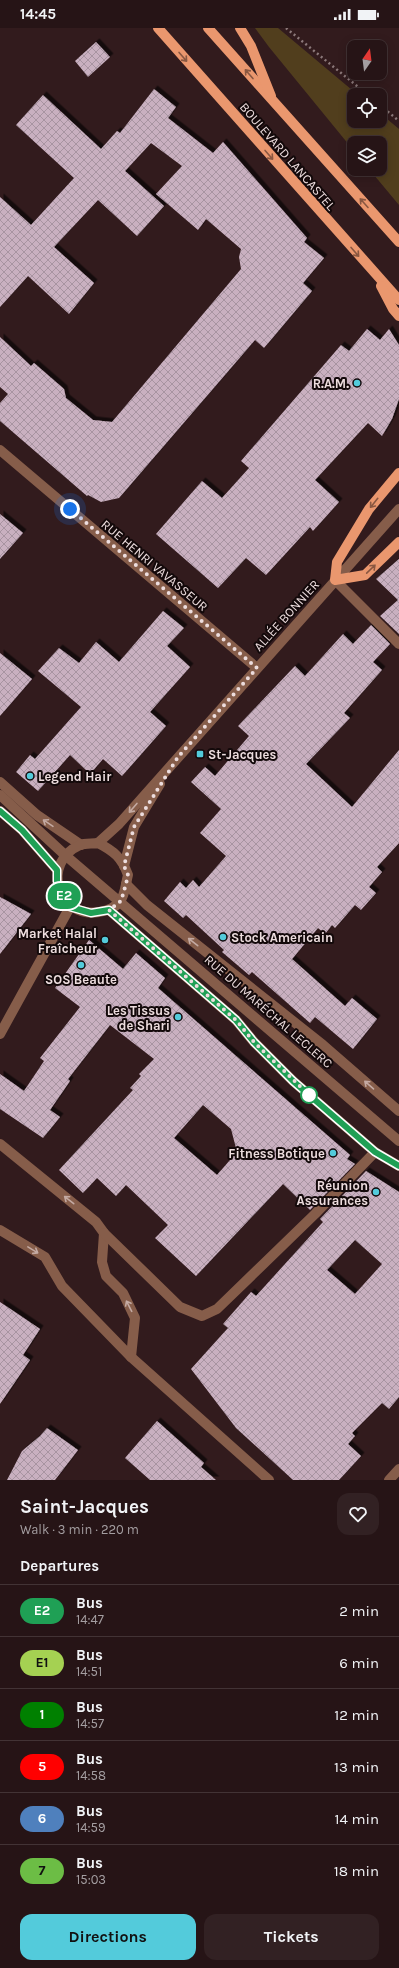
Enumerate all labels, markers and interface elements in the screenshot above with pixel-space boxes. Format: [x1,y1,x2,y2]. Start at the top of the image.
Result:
text: 14:45 [20,5,56,23]
north arrow [347,40,387,80]
map controls [347,40,387,176]
one-way arrow [179,52,188,62]
one-way arrow [244,69,253,80]
button: locate [347,88,387,128]
street label: BOULEVARD LANCASTEL [237,99,339,213]
button: layers [347,136,387,176]
one-way arrow [265,149,274,160]
one-way arrow [359,198,368,208]
one-way arrow [351,247,360,257]
place label: R.A.M. [313,376,349,391]
marker: R.A.M. [352,378,362,388]
one-way arrow [370,497,379,508]
your location [60,499,80,519]
street label: RUE HENRI VAVASSEUR [98,516,211,614]
one-way arrow [366,564,376,574]
street label: ALLÉE BONNIER [249,575,322,654]
place label: St-Jacques [208,747,276,763]
marker: St-Jacques [195,749,205,759]
place label: Legend Hair [38,769,112,784]
marker: Legend Hair [25,771,35,781]
one-way arrow [129,802,138,813]
one-way arrow [43,819,54,827]
line badge: E2 [46,883,82,909]
text: E2 [56,887,72,904]
place label: Market Halal Fraîcheur [18,926,98,956]
place label: Stock Americain [231,930,333,945]
marker: Stock Americain [218,932,228,942]
marker: Market Halal Fraîcheur [100,935,110,945]
one-way arrow [187,937,198,946]
street label: RUE DU MARÉCHAL LECLERC [202,950,337,1071]
marker: SOS Beaute [76,960,86,970]
place label: SOS Beaute [45,972,117,987]
place label: Les Tissus de Shari [107,1003,170,1033]
marker: Les Tissus de Shari [173,1012,183,1022]
one-way arrow [364,1081,375,1090]
unlabelled marker [300,1086,318,1104]
place label: Fitness Botique [228,1146,325,1162]
marker: Fitness Botique [328,1148,338,1158]
place label: Réunion Assurances [297,1178,368,1208]
marker: Réunion Assurances [371,1187,381,1197]
one-way arrow [64,1196,75,1205]
one-way arrow [27,1246,38,1254]
one-way arrow [125,1300,132,1312]
button: heart [337,1493,379,1535]
text: Saint-Jacques [20,1496,149,1518]
text: Walk · 3 min · 220 m [20,1522,139,1537]
text: Departures [20,1557,99,1575]
text: Bus [76,1594,103,1612]
text: E2 [34,1602,50,1619]
text: 2 min [339,1602,379,1620]
text: 14:47 [76,1612,104,1627]
text: Bus [76,1646,103,1664]
text: E1 [35,1654,49,1671]
text: 6 min [339,1654,379,1672]
text: 14:51 [76,1664,102,1679]
text: Bus [76,1698,103,1716]
text: 1 [40,1706,45,1723]
text: 12 min [334,1706,379,1724]
text: 14:57 [76,1716,104,1731]
text: Bus [76,1750,103,1768]
text: 5 [38,1758,46,1775]
text: 13 min [334,1758,379,1776]
text: 14:58 [76,1768,106,1783]
text: Bus [76,1802,103,1820]
text: 6 [38,1810,46,1827]
text: 14 min [335,1810,379,1828]
text: 14:59 [76,1820,105,1835]
text: Bus [76,1854,103,1872]
text: 7 [39,1862,45,1879]
text: 18 min [334,1862,379,1880]
text: 15:03 [76,1872,106,1887]
button: Directions [20,1914,196,1960]
button: Tickets [204,1914,379,1960]

